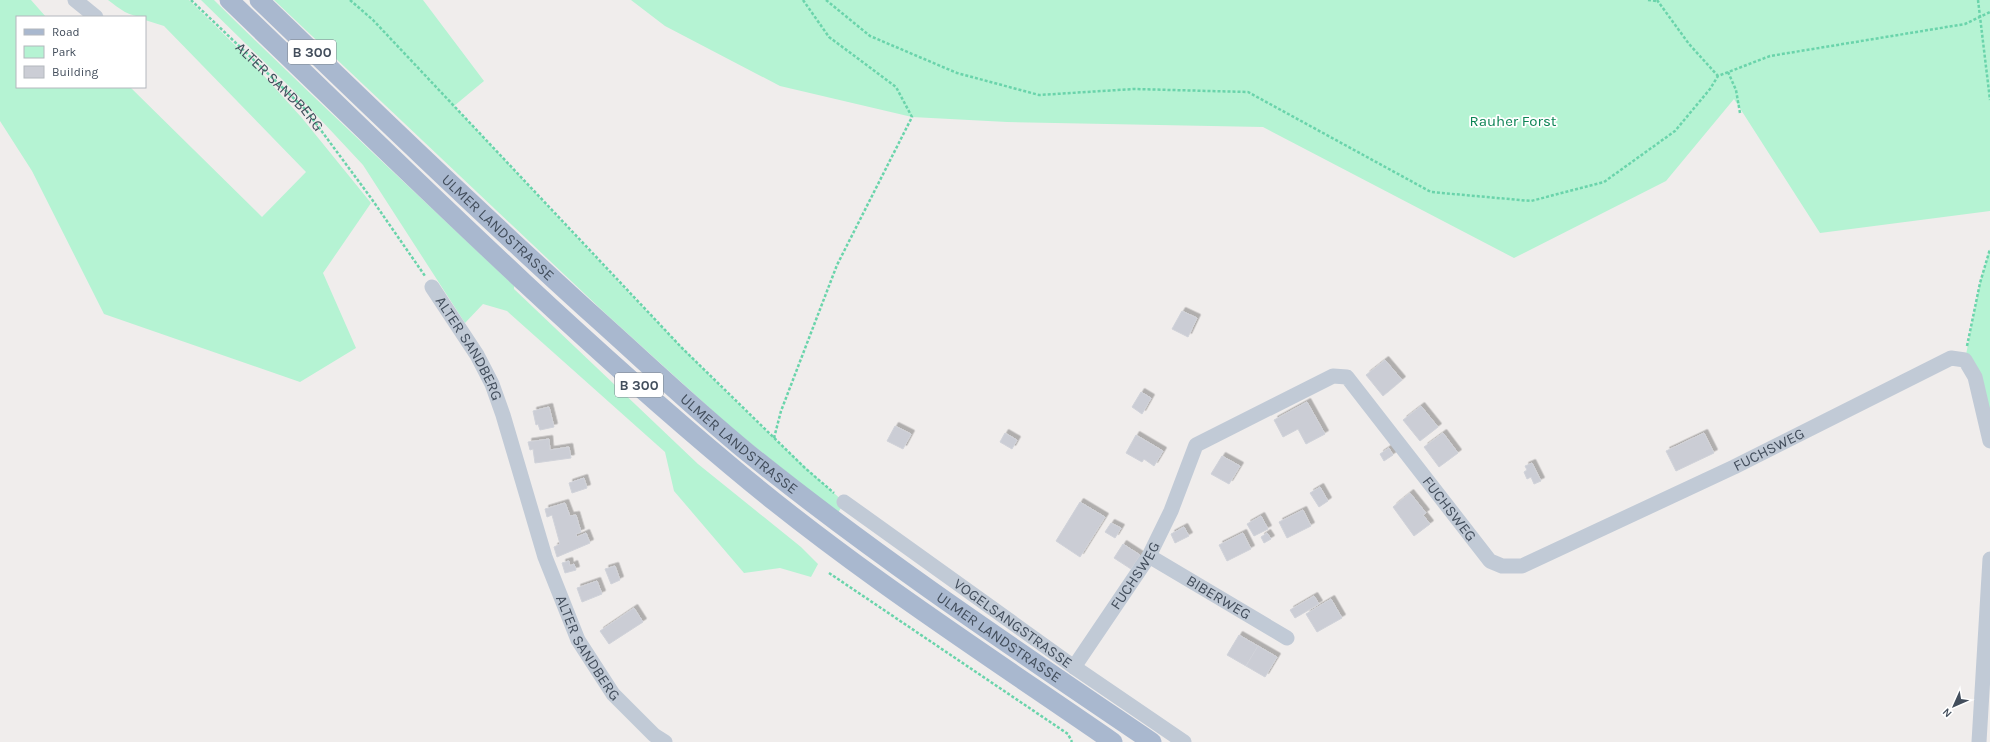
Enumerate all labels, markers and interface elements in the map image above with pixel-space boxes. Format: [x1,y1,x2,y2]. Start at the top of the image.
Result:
legend [16,16,146,88]
text: Road [52,25,80,39]
street label: ALTER SANDBERG [232,38,327,135]
road number: B 300 [288,40,336,64]
text: Park [52,45,77,59]
text: Building [52,65,99,79]
park label: Rauher Forst [1470,112,1557,130]
street label: ULMER LANDSTRASSE [438,171,558,284]
street label: ALTER SANDBERG [432,293,506,403]
road number: B 300 [615,373,663,397]
street label: ULMER LANDSTRASSE [677,390,801,498]
street label: FUCHSWEG [1730,424,1807,475]
street label: FUCHSWEG [1419,473,1480,545]
street label: FUCHSWEG [1106,539,1164,613]
street label: BIBERWEG [1183,571,1254,624]
street label: VOGELSANGSTRASSE [950,575,1076,672]
street label: ULMER LANDSTRASSE [933,588,1065,687]
street label: ALTER SANDBERG [552,592,624,705]
north arrow [1934,686,1974,726]
text: N [1940,705,1955,720]

